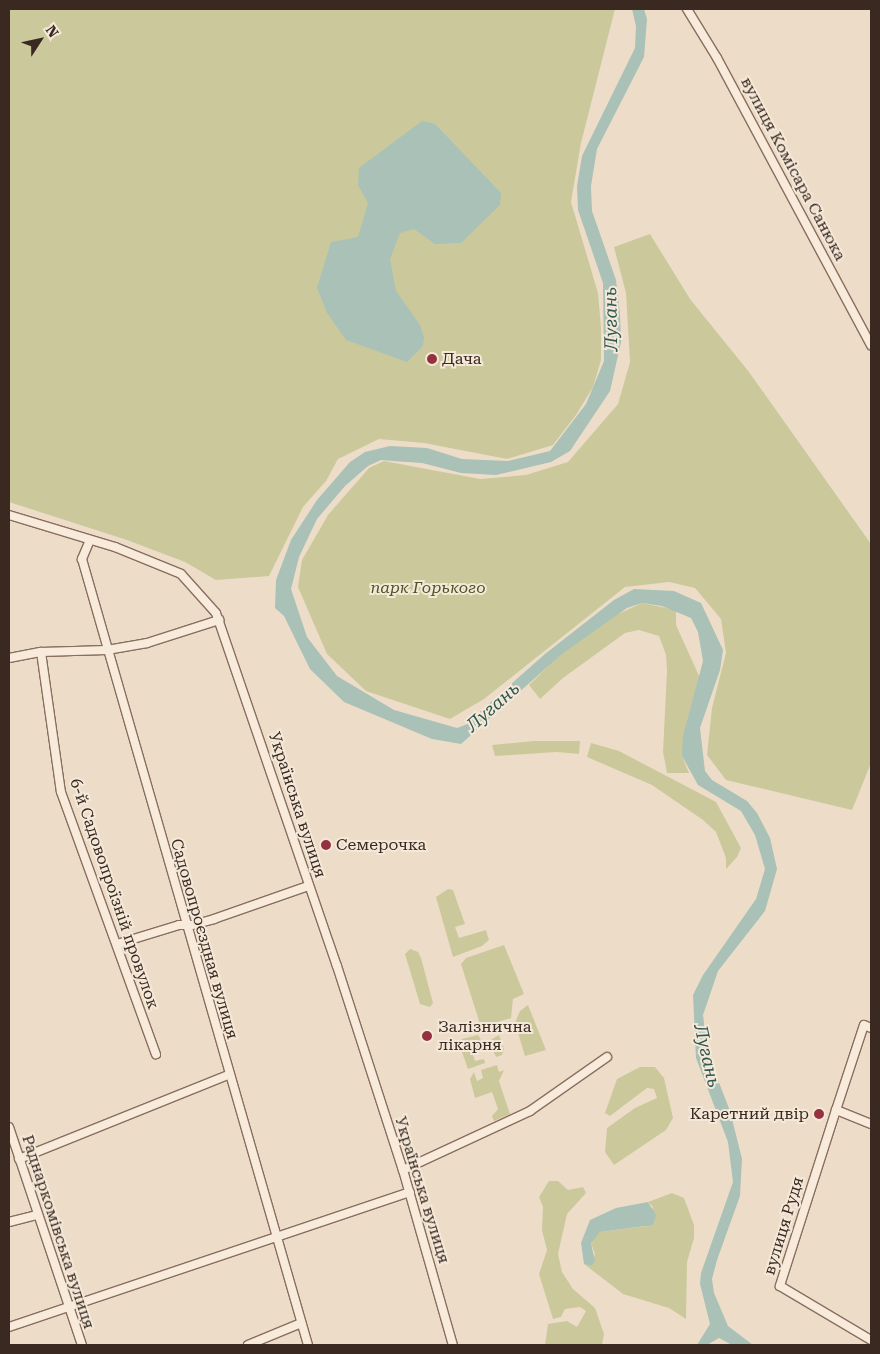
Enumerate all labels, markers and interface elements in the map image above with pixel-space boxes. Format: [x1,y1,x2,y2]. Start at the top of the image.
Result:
north arrow [15,15,65,65]
text: N [43,22,62,40]
street label: вулиця Комісара Санюка [736,74,850,264]
water label: Лугань [600,287,622,351]
place label: Дача [442,349,482,369]
marker: Дача [426,353,438,365]
park label: парк Горького [370,578,486,598]
water label: Лугань [462,678,524,736]
street label: Українська вулиця [264,729,330,881]
street label: 6-й Садовопроїзній провулок [65,776,163,1012]
place label: Семерочка [336,835,426,855]
street label: Садовопроєздная вулиця [166,837,242,1041]
marker: Семерочка [320,839,332,851]
place label: Залізнична лікарня [438,1017,531,1055]
water label: Лугань [689,1022,725,1090]
marker: Залізнична лікарня [420,1029,434,1043]
place label: Каретний двір [690,1104,809,1124]
marker: Каретний двір [813,1108,825,1120]
street label: Українська вулиця [391,1114,453,1266]
street label: Раднаркомівська вулиця [18,1133,98,1331]
street label: вулиця Рудя [760,1175,808,1277]

